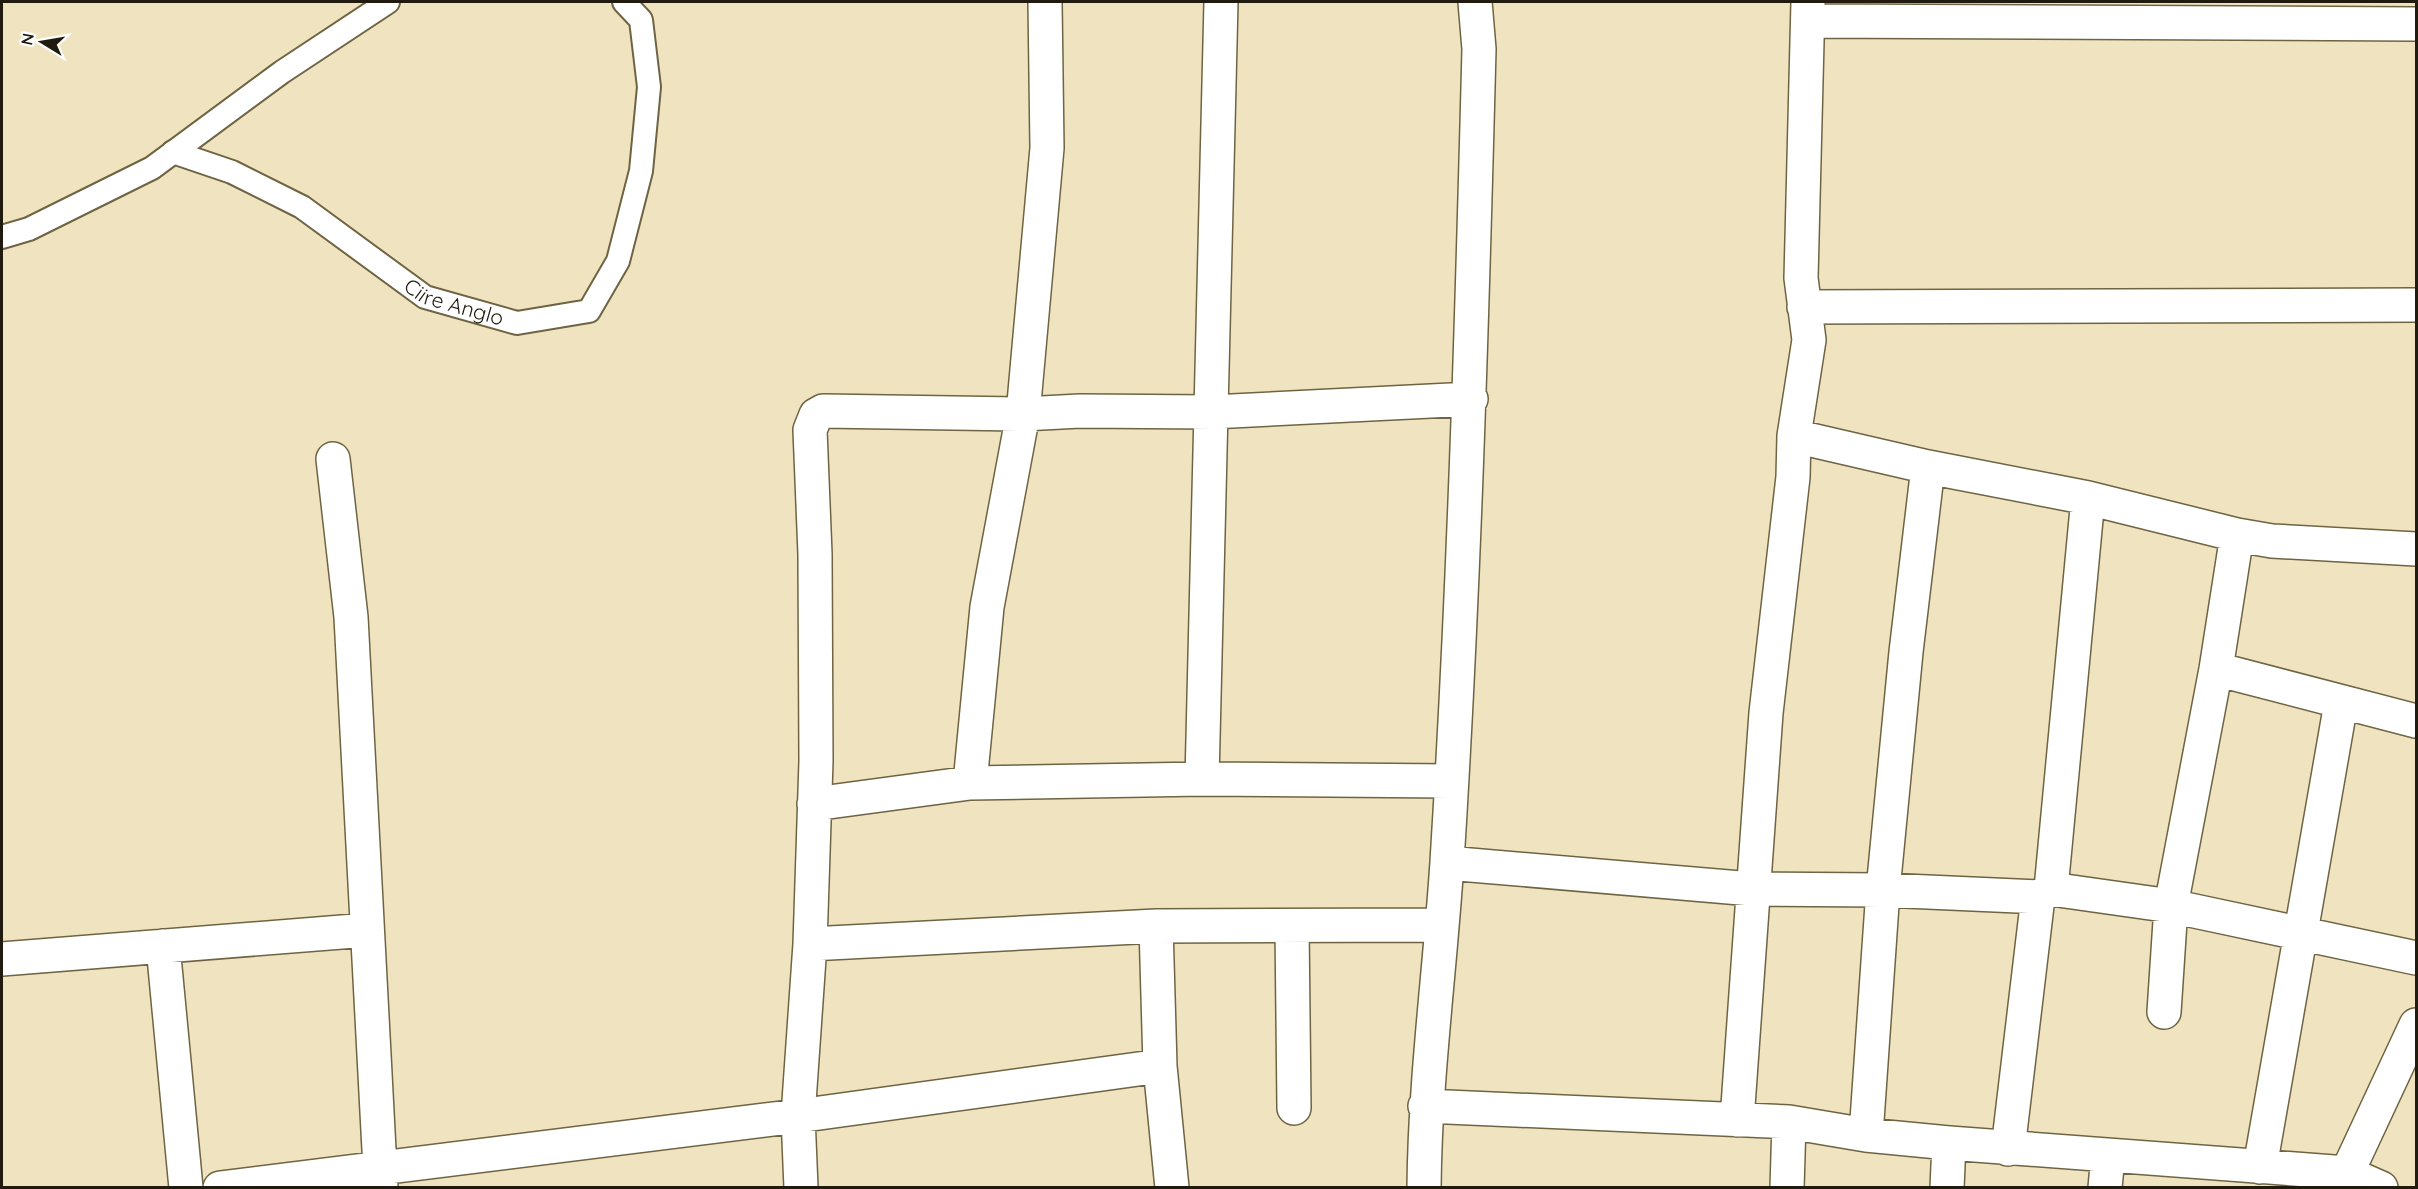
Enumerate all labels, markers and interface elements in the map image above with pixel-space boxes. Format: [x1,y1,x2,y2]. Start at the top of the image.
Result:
north arrow [12,12,72,72]
text: N [16,31,38,47]
street label: Ciire Anglo [399,272,507,331]

